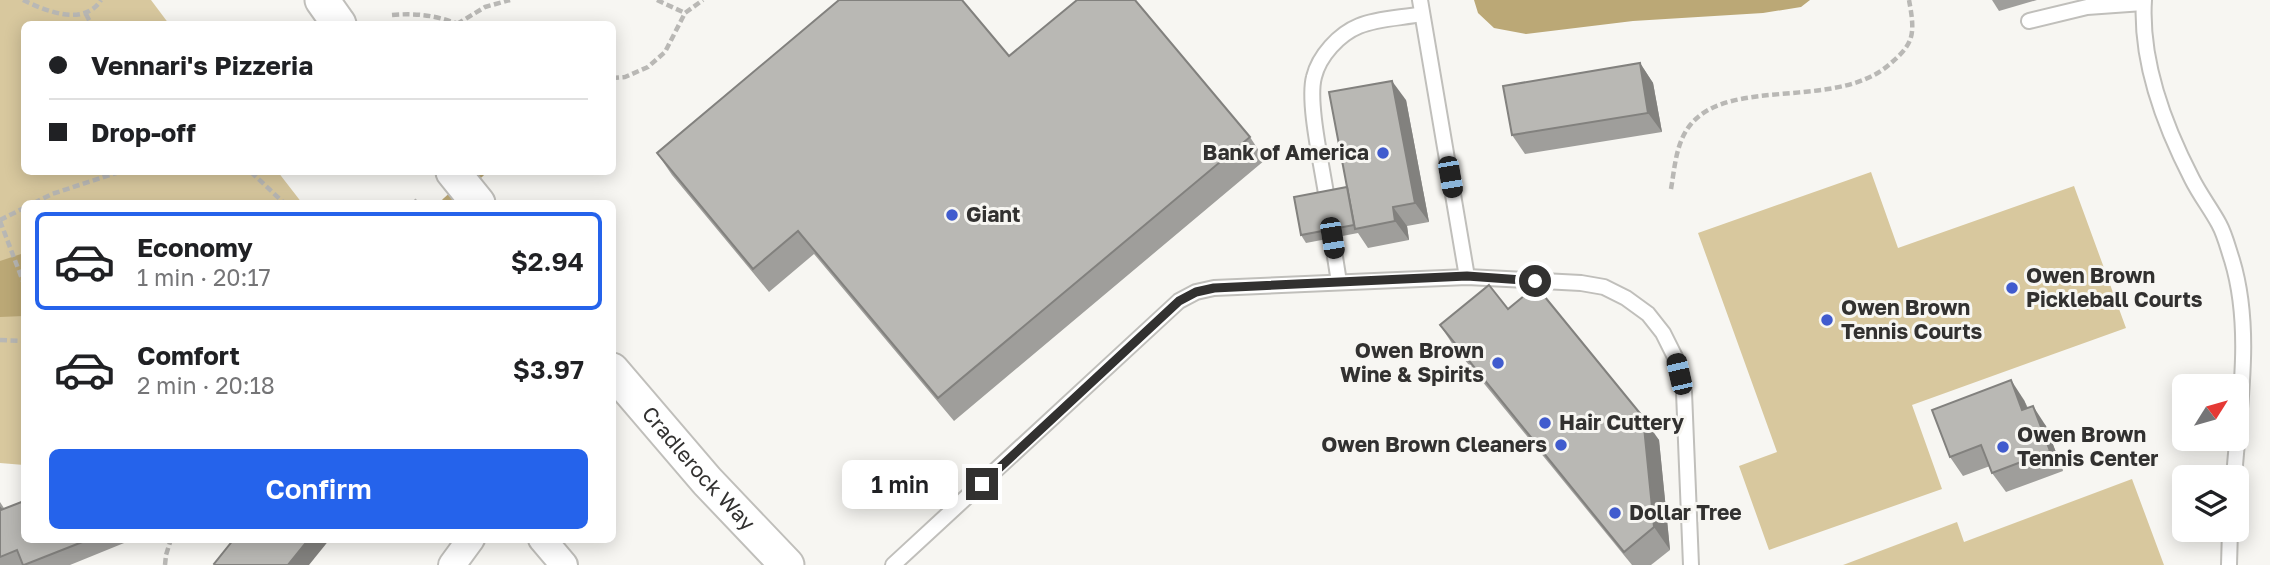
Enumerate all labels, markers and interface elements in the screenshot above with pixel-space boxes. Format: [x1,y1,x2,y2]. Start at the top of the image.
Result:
text: Vennari's Pizzeria [91,50,313,81]
text: Drop-off [91,117,196,148]
place label: Bank of America [1203,139,1369,165]
marker: Bank of America [1375,145,1391,161]
car [1437,154,1464,200]
place label: Giant [966,201,1020,227]
marker: Giant [944,207,960,223]
car [1319,216,1346,260]
icon: car [53,230,116,293]
text: Economy [137,232,253,263]
text: $2.94 [511,246,584,277]
place label: Owen Brown Pickleball Courts [2026,262,2203,312]
text: 1 min · 20:17 [137,263,271,291]
route start [1519,265,1551,297]
marker: Owen Brown Pickleball Courts [2004,280,2020,296]
place label: Owen Brown Tennis Courts [1841,294,1983,344]
marker: Owen Brown Tennis Courts [1819,312,1835,328]
place label: Owen Brown Wine & Spirits [1340,337,1484,387]
icon: car [53,338,116,401]
text: Comfort [137,340,240,371]
car [1665,351,1694,397]
text: $3.97 [513,354,584,385]
marker: Owen Brown Wine & Spirits [1490,355,1506,371]
text: 2 min · 20:18 [137,371,275,399]
north arrow [2172,374,2249,452]
map controls [2172,374,2249,542]
street label: Cradlerock Way [637,401,761,536]
place label: Hair Cuttery [1559,409,1684,435]
marker: Hair Cuttery [1537,415,1553,431]
place label: Owen Brown Tennis Center [2017,421,2159,471]
place label: Owen Brown Cleaners [1321,431,1547,457]
marker: Owen Brown Cleaners [1553,437,1569,453]
marker: Owen Brown Tennis Center [1995,439,2011,455]
button: Confirm [49,449,588,529]
callout: 1 min [842,460,958,508]
button: layers [2172,465,2249,542]
route end [966,468,998,500]
text: 1 min [871,470,929,498]
place label: Dollar Tree [1629,499,1742,525]
marker: Dollar Tree [1607,505,1623,521]

